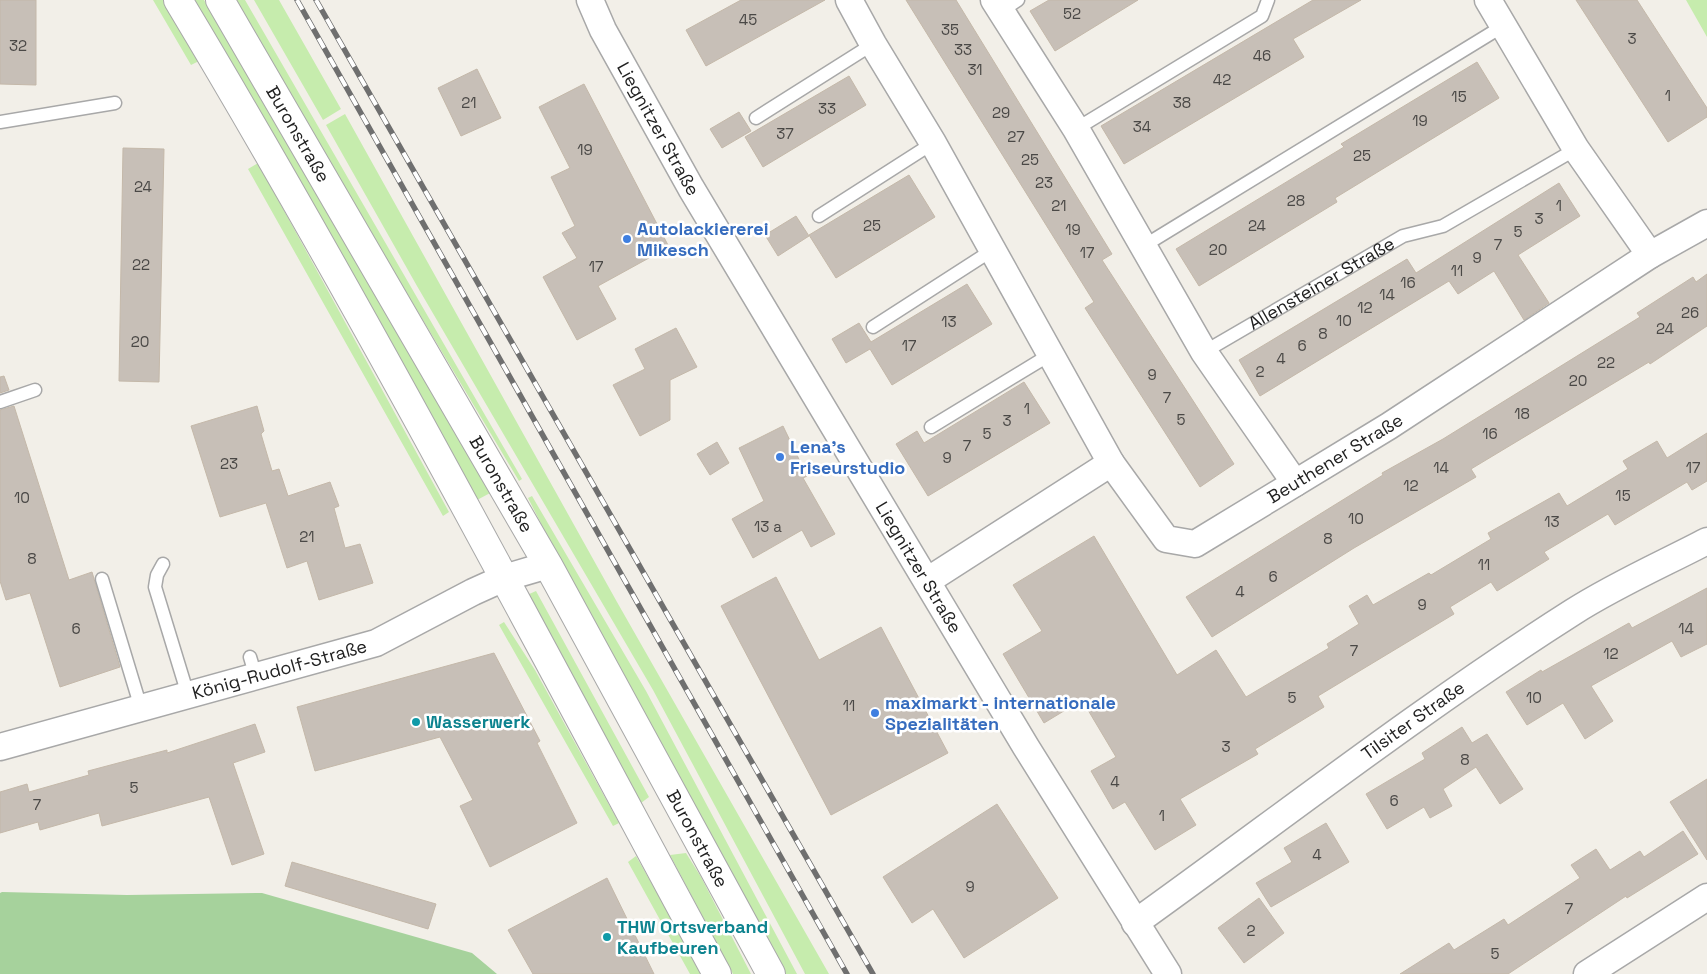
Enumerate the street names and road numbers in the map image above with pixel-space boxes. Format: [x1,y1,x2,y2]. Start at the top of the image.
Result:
street label: Liegnitzer Straße [612,58,705,200]
street label: Buronstraße [261,81,335,186]
street label: Allensteiner Straße [1244,231,1399,335]
street label: Beuthener Straße [1263,408,1407,508]
street label: Buronstraße [465,432,539,537]
street label: Liegnitzer Straße [871,497,967,637]
street label: König-Rudolf-Straße [189,634,369,704]
street label: Tilsiter Straße [1357,676,1469,765]
street label: Buronstraße [662,786,734,891]

